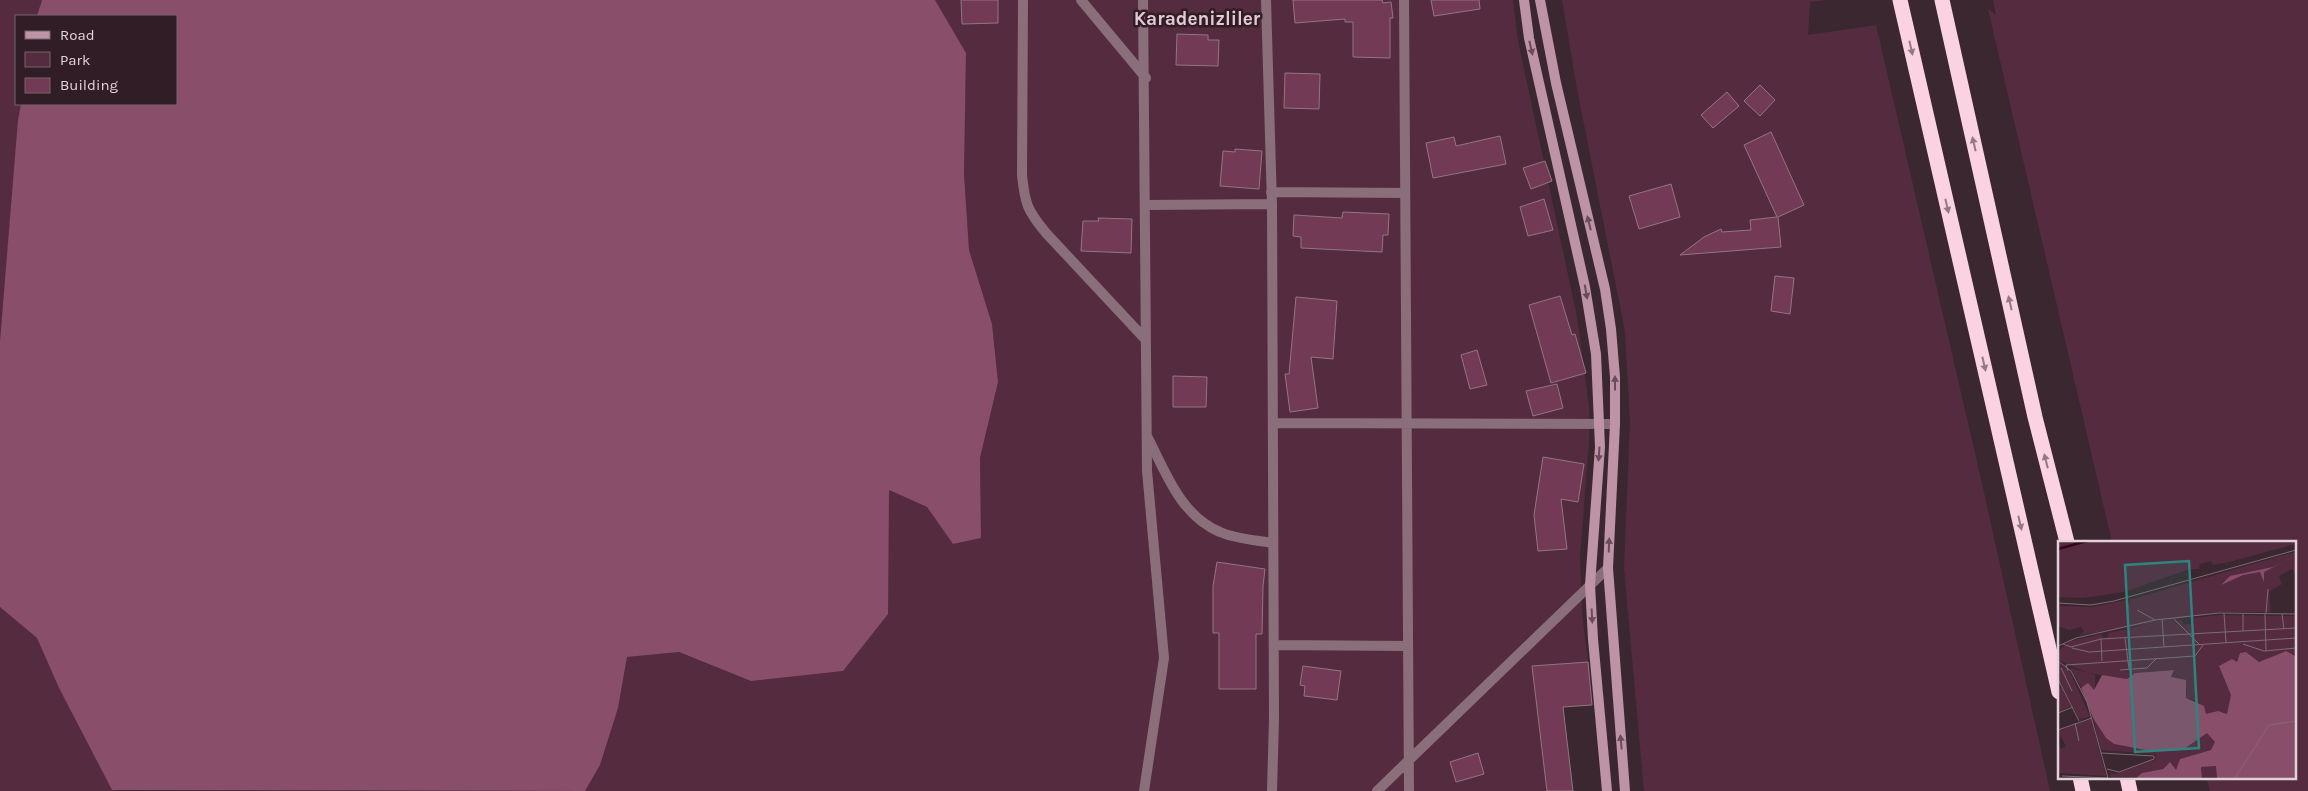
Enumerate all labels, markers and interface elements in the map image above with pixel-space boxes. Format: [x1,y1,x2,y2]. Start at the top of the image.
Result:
district label: Karadenizliler [1134,8,1261,30]
legend [15,15,178,105]
text: Road [60,26,95,44]
one-way arrow [1907,40,1915,55]
one-way arrow [1527,41,1535,56]
text: Park [60,51,90,69]
text: Building [60,76,118,94]
one-way arrow [1970,137,1978,152]
one-way arrow [1943,198,1951,213]
one-way arrow [1585,216,1593,231]
one-way arrow [1582,285,1590,301]
one-way arrow [2005,294,2013,310]
one-way arrow [1980,357,1988,372]
one-way arrow [1611,375,1619,391]
one-way arrow [1595,446,1603,462]
one-way arrow [2042,454,2050,469]
one-way arrow [2016,515,2024,530]
one-way arrow [1605,537,1613,553]
inset map [2058,541,2296,778]
one-way arrow [1588,608,1596,624]
one-way arrow [1617,734,1625,750]

